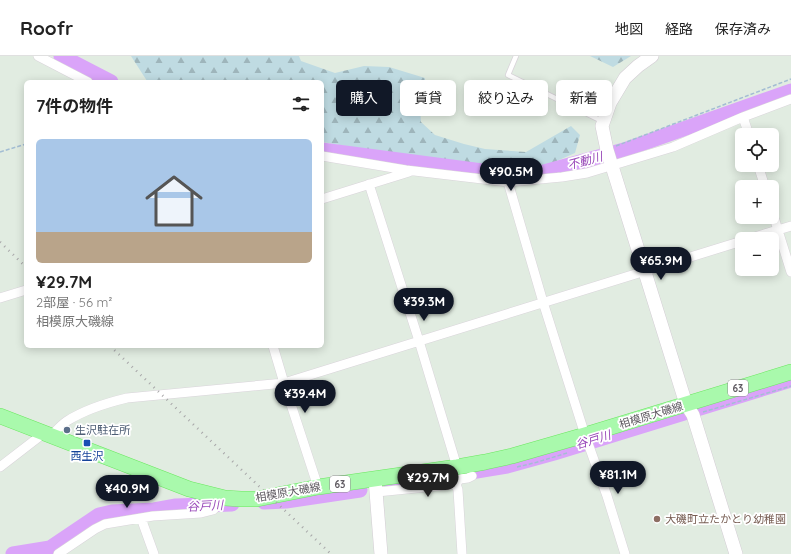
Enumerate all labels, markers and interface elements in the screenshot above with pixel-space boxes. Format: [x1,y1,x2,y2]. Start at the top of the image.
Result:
text: Roofr [20,16,73,40]
text: 地図 [615,20,643,38]
text: 経路 [665,20,693,38]
text: 保存済み [715,20,771,38]
chip: 購入 [336,80,392,116]
chip: 賃貸 [400,80,456,116]
chip: 絞り込み [464,80,548,116]
chip: 新着 [556,80,612,116]
icon: filters [290,93,312,115]
text: 7件の物件 [36,95,113,116]
map controls [735,128,779,276]
button: locate [735,128,779,172]
water label: 不動川 [566,148,606,172]
pin: ¥90.5M [478,158,544,192]
text: ¥90.5M [489,163,533,179]
icon: home [138,165,210,237]
button: + [735,180,779,224]
button: − [735,232,779,276]
pin: ¥65.9M [628,247,694,281]
text: ¥65.9M [639,252,683,268]
text: ¥29.7M [36,271,92,292]
pin: ¥39.3M [391,288,457,322]
text: ¥39.3M [403,293,445,309]
text: 2部屋 · 56 m² [36,294,112,310]
text: 相模原大磯線 [36,313,114,329]
pin: ¥39.4M [272,380,338,414]
road number: 63 [728,380,748,396]
text: ¥39.4M [284,385,326,401]
street label: 相模原大磯線 [617,399,685,431]
place label: 生沢駐在所 [75,423,131,437]
marker: 生沢駐在所 [62,425,72,435]
water label: 谷戸川 [573,427,614,452]
marker: 西生沢 [82,438,92,448]
place label: 西生沢 [71,449,104,463]
pin: ¥81.1M [585,461,651,495]
pin: ¥29.7M [395,464,461,498]
text: ¥81.1M [599,466,637,482]
text: ¥29.7M [406,469,450,485]
pin: ¥40.9M [94,475,160,509]
road number: 63 [330,476,350,492]
street label: 相模原大磯線 [254,479,322,505]
text: ¥40.9M [105,480,149,496]
water label: 谷戸川 [187,497,225,514]
place label: 大磯町立たかとり幼稚園 [665,512,786,526]
marker: 大磯町立たかとり幼稚園 [652,514,662,524]

